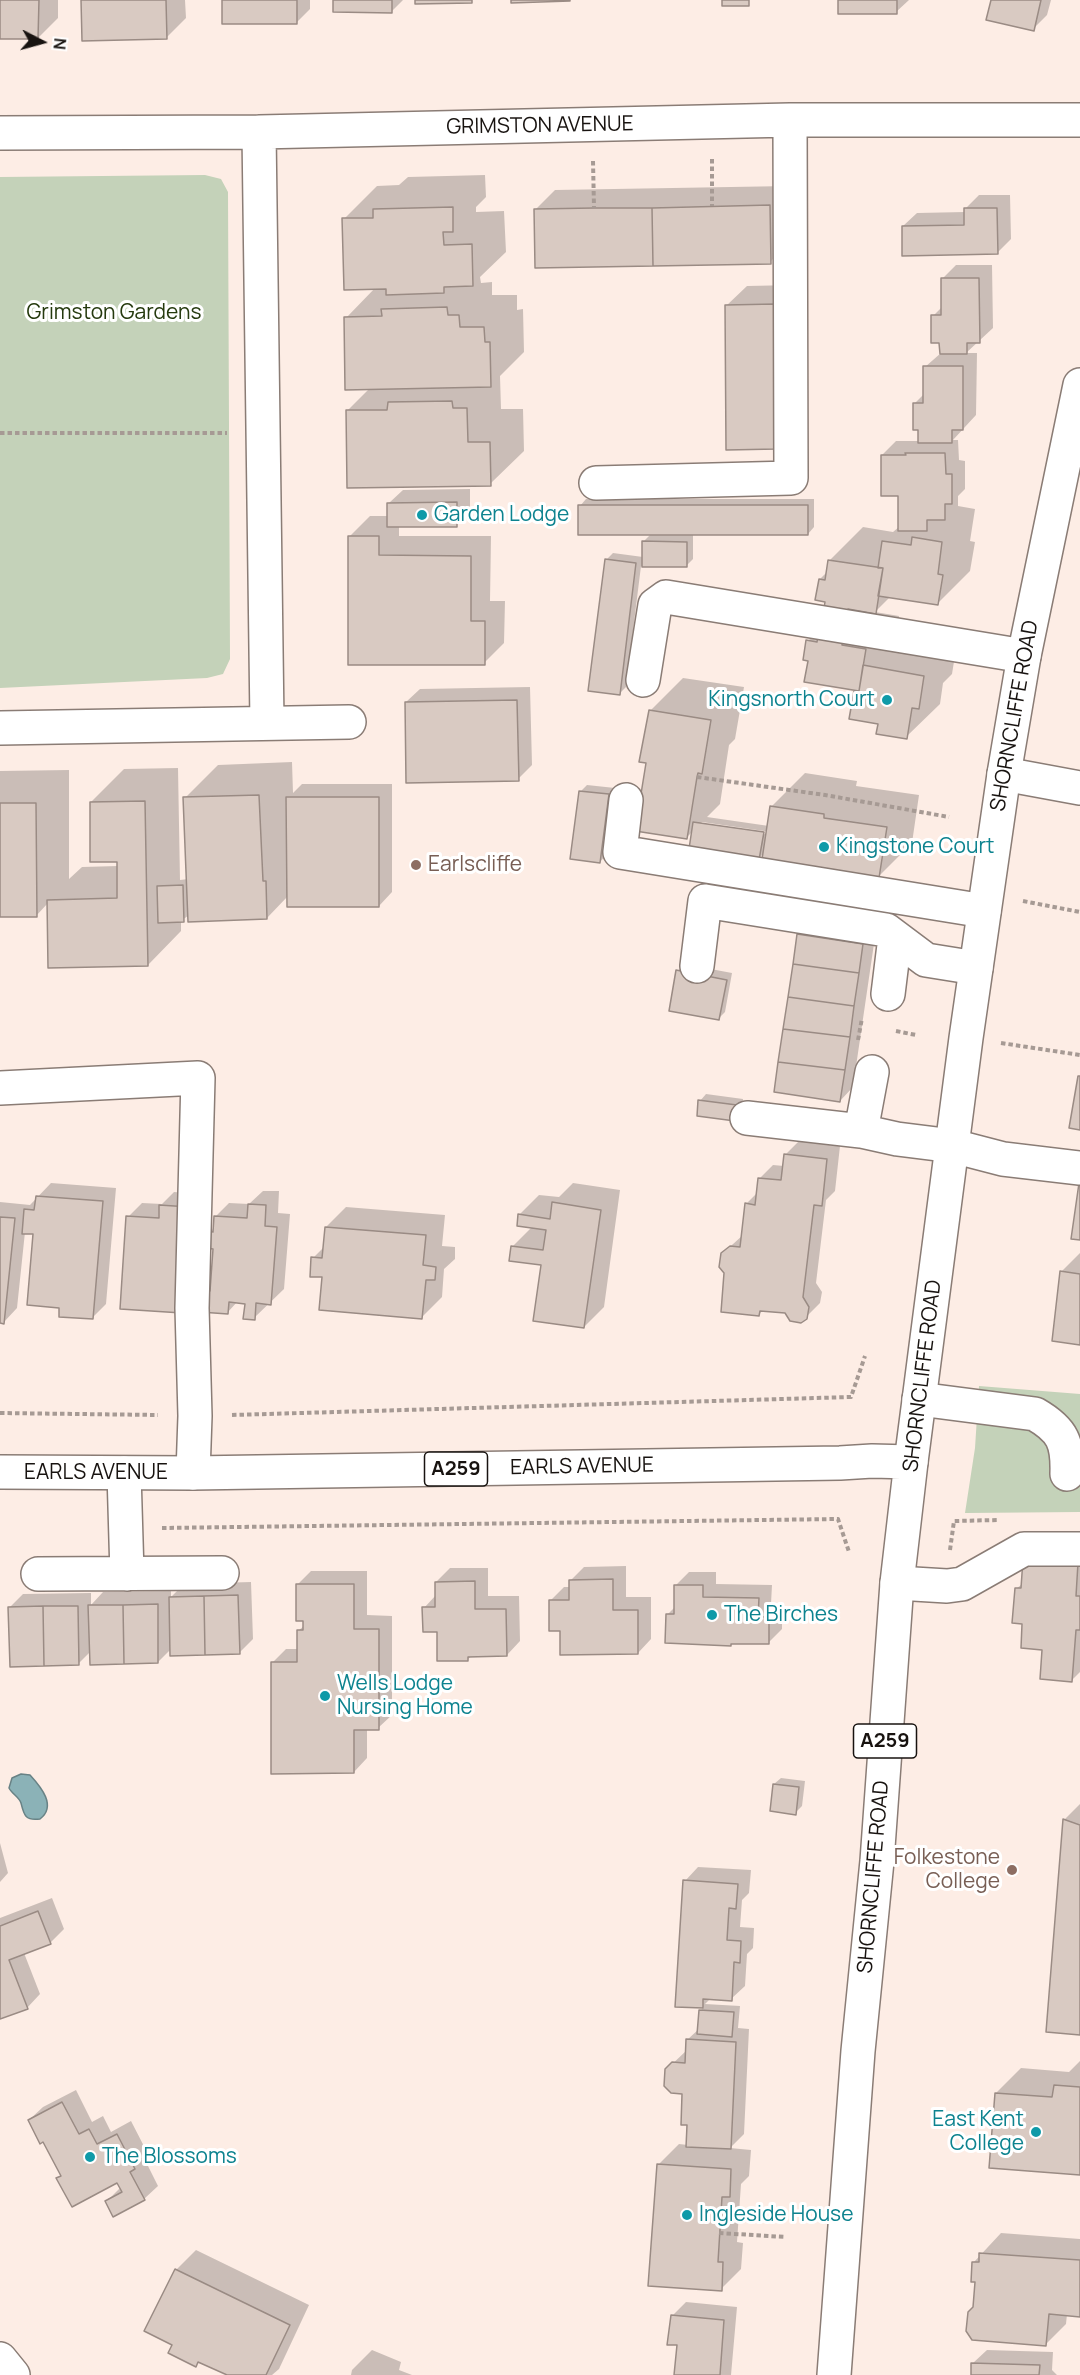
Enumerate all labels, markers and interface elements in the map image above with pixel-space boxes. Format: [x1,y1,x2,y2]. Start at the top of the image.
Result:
north arrow [12,12,72,72]
text: N [48,37,71,51]
street label: GRIMSTON AVENUE [446,112,634,140]
park label: Grimston Gardens [27,300,201,326]
place label: Garden Lodge [434,502,569,528]
marker: Garden Lodge [415,508,429,522]
street label: SHORNCLIFFE ROAD [986,619,1044,813]
place label: Kingsnorth Court [708,687,875,713]
marker: Kingsnorth Court [880,693,894,707]
place label: Kingstone Court [836,834,994,860]
marker: Kingstone Court [817,840,831,854]
place label: Earlscliffe [428,852,522,878]
marker: Earlscliffe [409,858,423,872]
street label: SHORNCLIFFE ROAD [899,1278,947,1474]
road number: A259 [424,1452,488,1486]
street label: EARLS AVENUE [510,1453,654,1481]
street label: EARLS AVENUE [24,1460,168,1486]
place label: The Birches [724,1602,838,1628]
marker: The Birches [705,1608,719,1622]
place label: Wells Lodge Nursing Home [337,1671,473,1721]
marker: Wells Lodge Nursing Home [318,1689,332,1703]
road number: A259 [854,1724,916,1758]
street label: SHORNCLIFFE ROAD [853,1780,895,1974]
place label: Folkestone College [894,1845,1000,1895]
marker: Folkestone College [1005,1863,1019,1877]
place label: East Kent College [932,2107,1024,2157]
marker: East Kent College [1029,2125,1043,2139]
place label: The Blossoms [102,2144,237,2170]
marker: The Blossoms [83,2150,97,2164]
place label: Ingleside House [699,2202,853,2228]
marker: Ingleside House [680,2208,694,2222]

